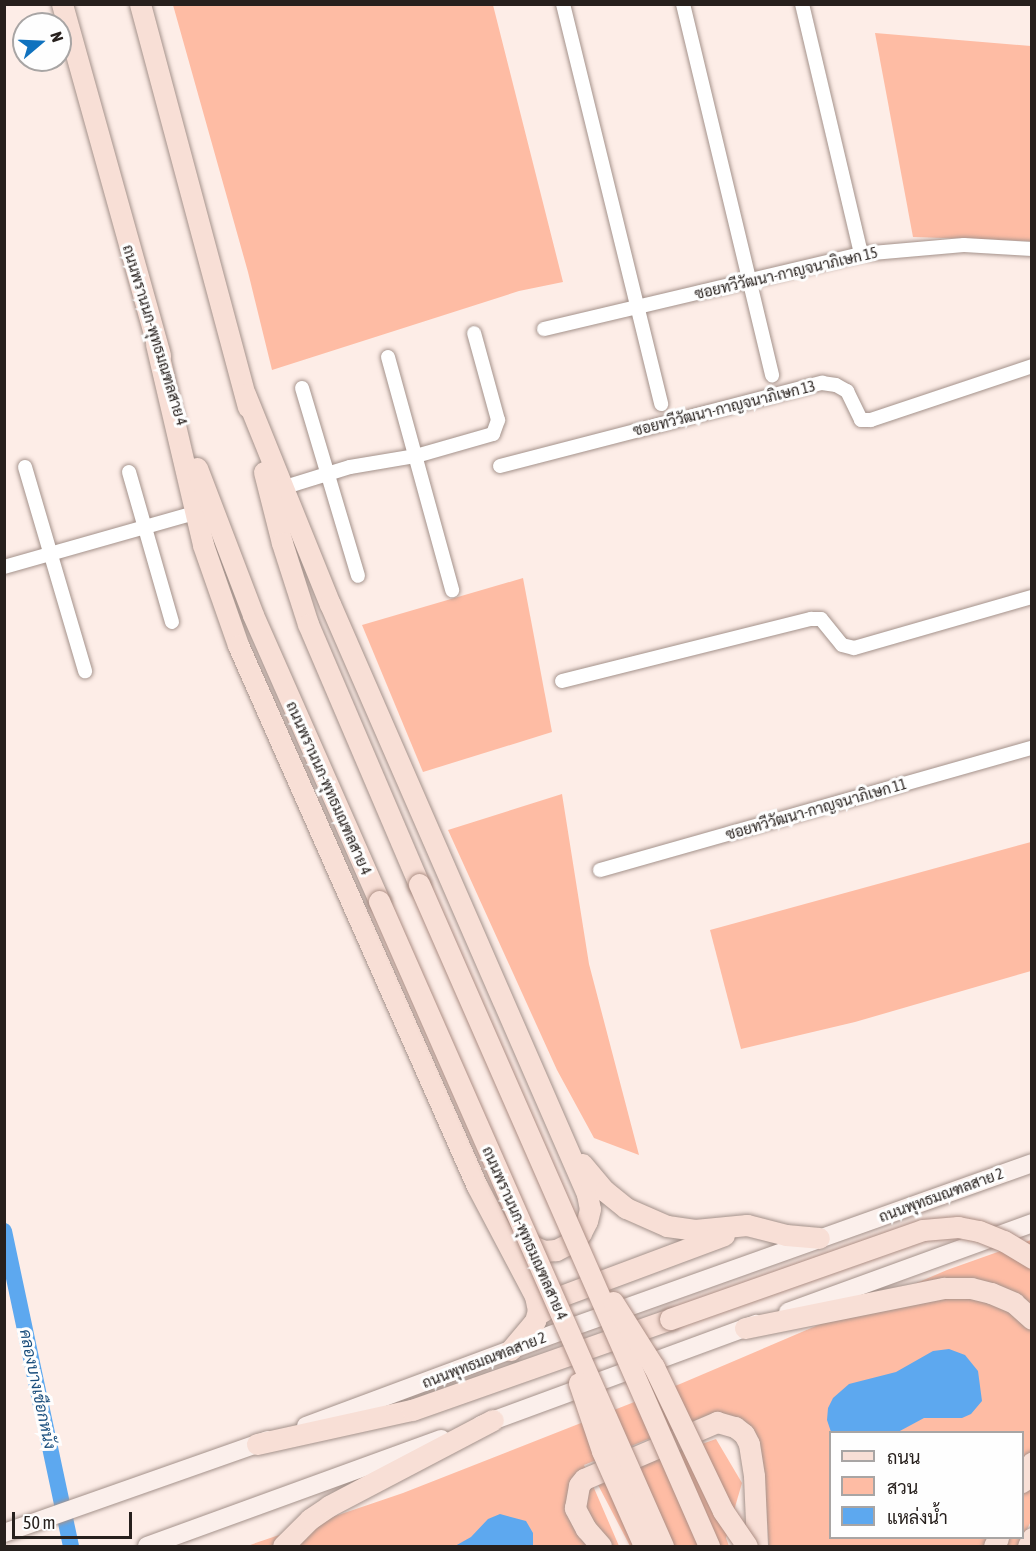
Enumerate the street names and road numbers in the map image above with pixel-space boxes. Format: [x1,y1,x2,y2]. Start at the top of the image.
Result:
street label: ถนนพรานนก-พุทธมณฑลสาย 4 [119,242,191,428]
street label: ซอยทวีวัฒนา-กาญจนาภิเษก 15 [693,243,879,303]
street label: ซอยทวีวัฒนา-กาญจนาภิเษก 13 [631,377,817,439]
street label: ถนนพรานนก-พุทธมณฑลสาย 4 [283,698,375,878]
street label: ซอยทวีวัฒนา-กาญจนาภิเษก 11 [724,775,908,843]
street label: ถนนพรานนก-พุทธมณฑลสาย 4 [479,1143,571,1323]
street label: ถนนพุทธมณฑลสาย 2 [876,1164,1006,1226]
street label: ถนนพุทธมณฑลสาย 2 [420,1328,548,1392]

